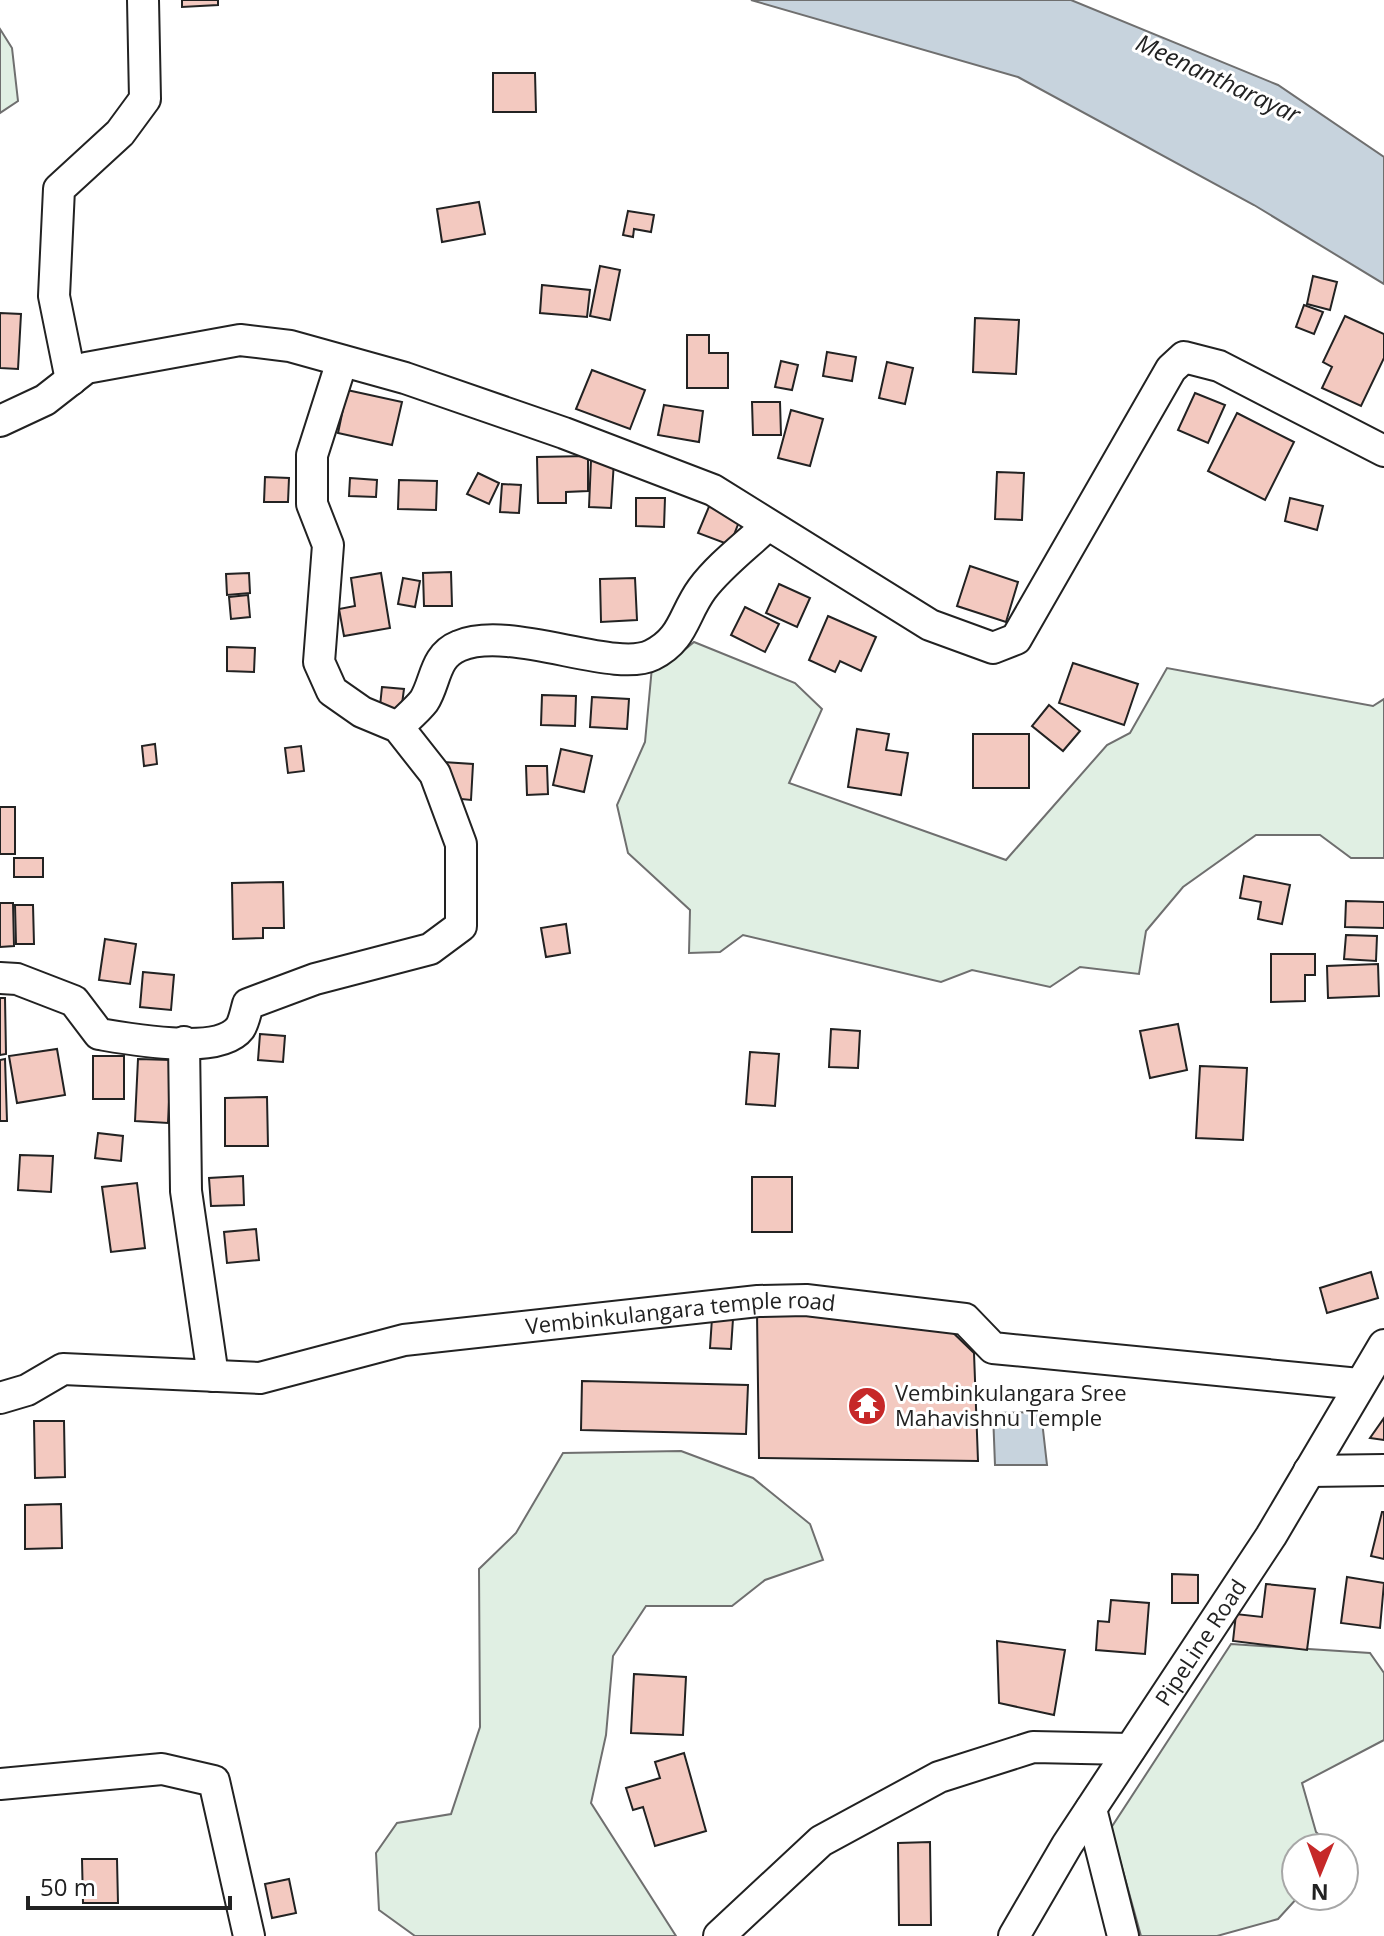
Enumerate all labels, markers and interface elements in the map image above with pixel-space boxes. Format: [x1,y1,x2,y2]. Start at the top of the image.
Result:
water label: Meenantharayar [1131,25,1307,131]
street label: Vembinkulangara temple road [524,1284,837,1341]
place label: Vembinkulangara Sree Mahavishnu Temple [895,1377,1127,1432]
temple icon: Vembinkulangara Sree Mahavishnu Temple [846,1385,888,1427]
street label: PipeLine Road [1147,1573,1253,1711]
north arrow [1280,1832,1360,1912]
scale bar [28,1860,230,1910]
text: 50 m [40,1870,96,1903]
text: N [1310,1878,1329,1908]

